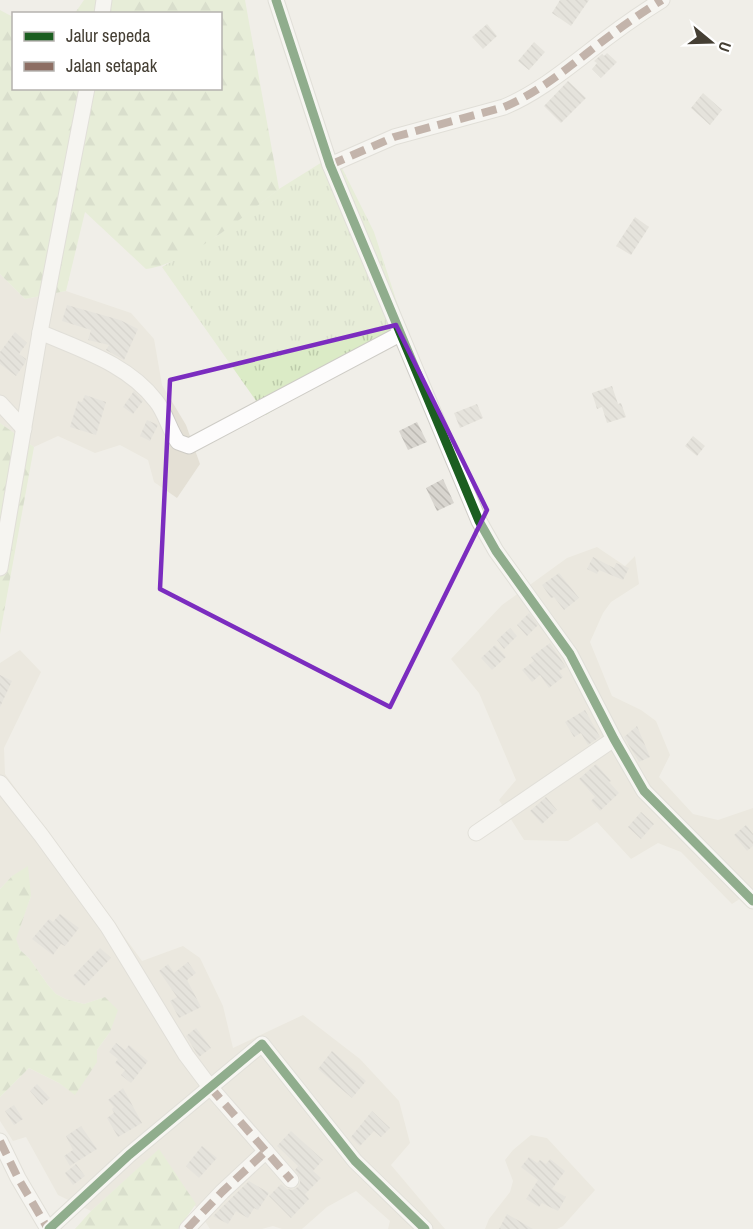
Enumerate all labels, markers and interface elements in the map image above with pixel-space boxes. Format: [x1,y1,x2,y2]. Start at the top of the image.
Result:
legend [12,12,222,90]
north arrow [681,12,741,72]
text: Jalur sepeda [66,23,151,48]
text: U [713,39,737,55]
text: Jalan setapak [66,53,158,78]

